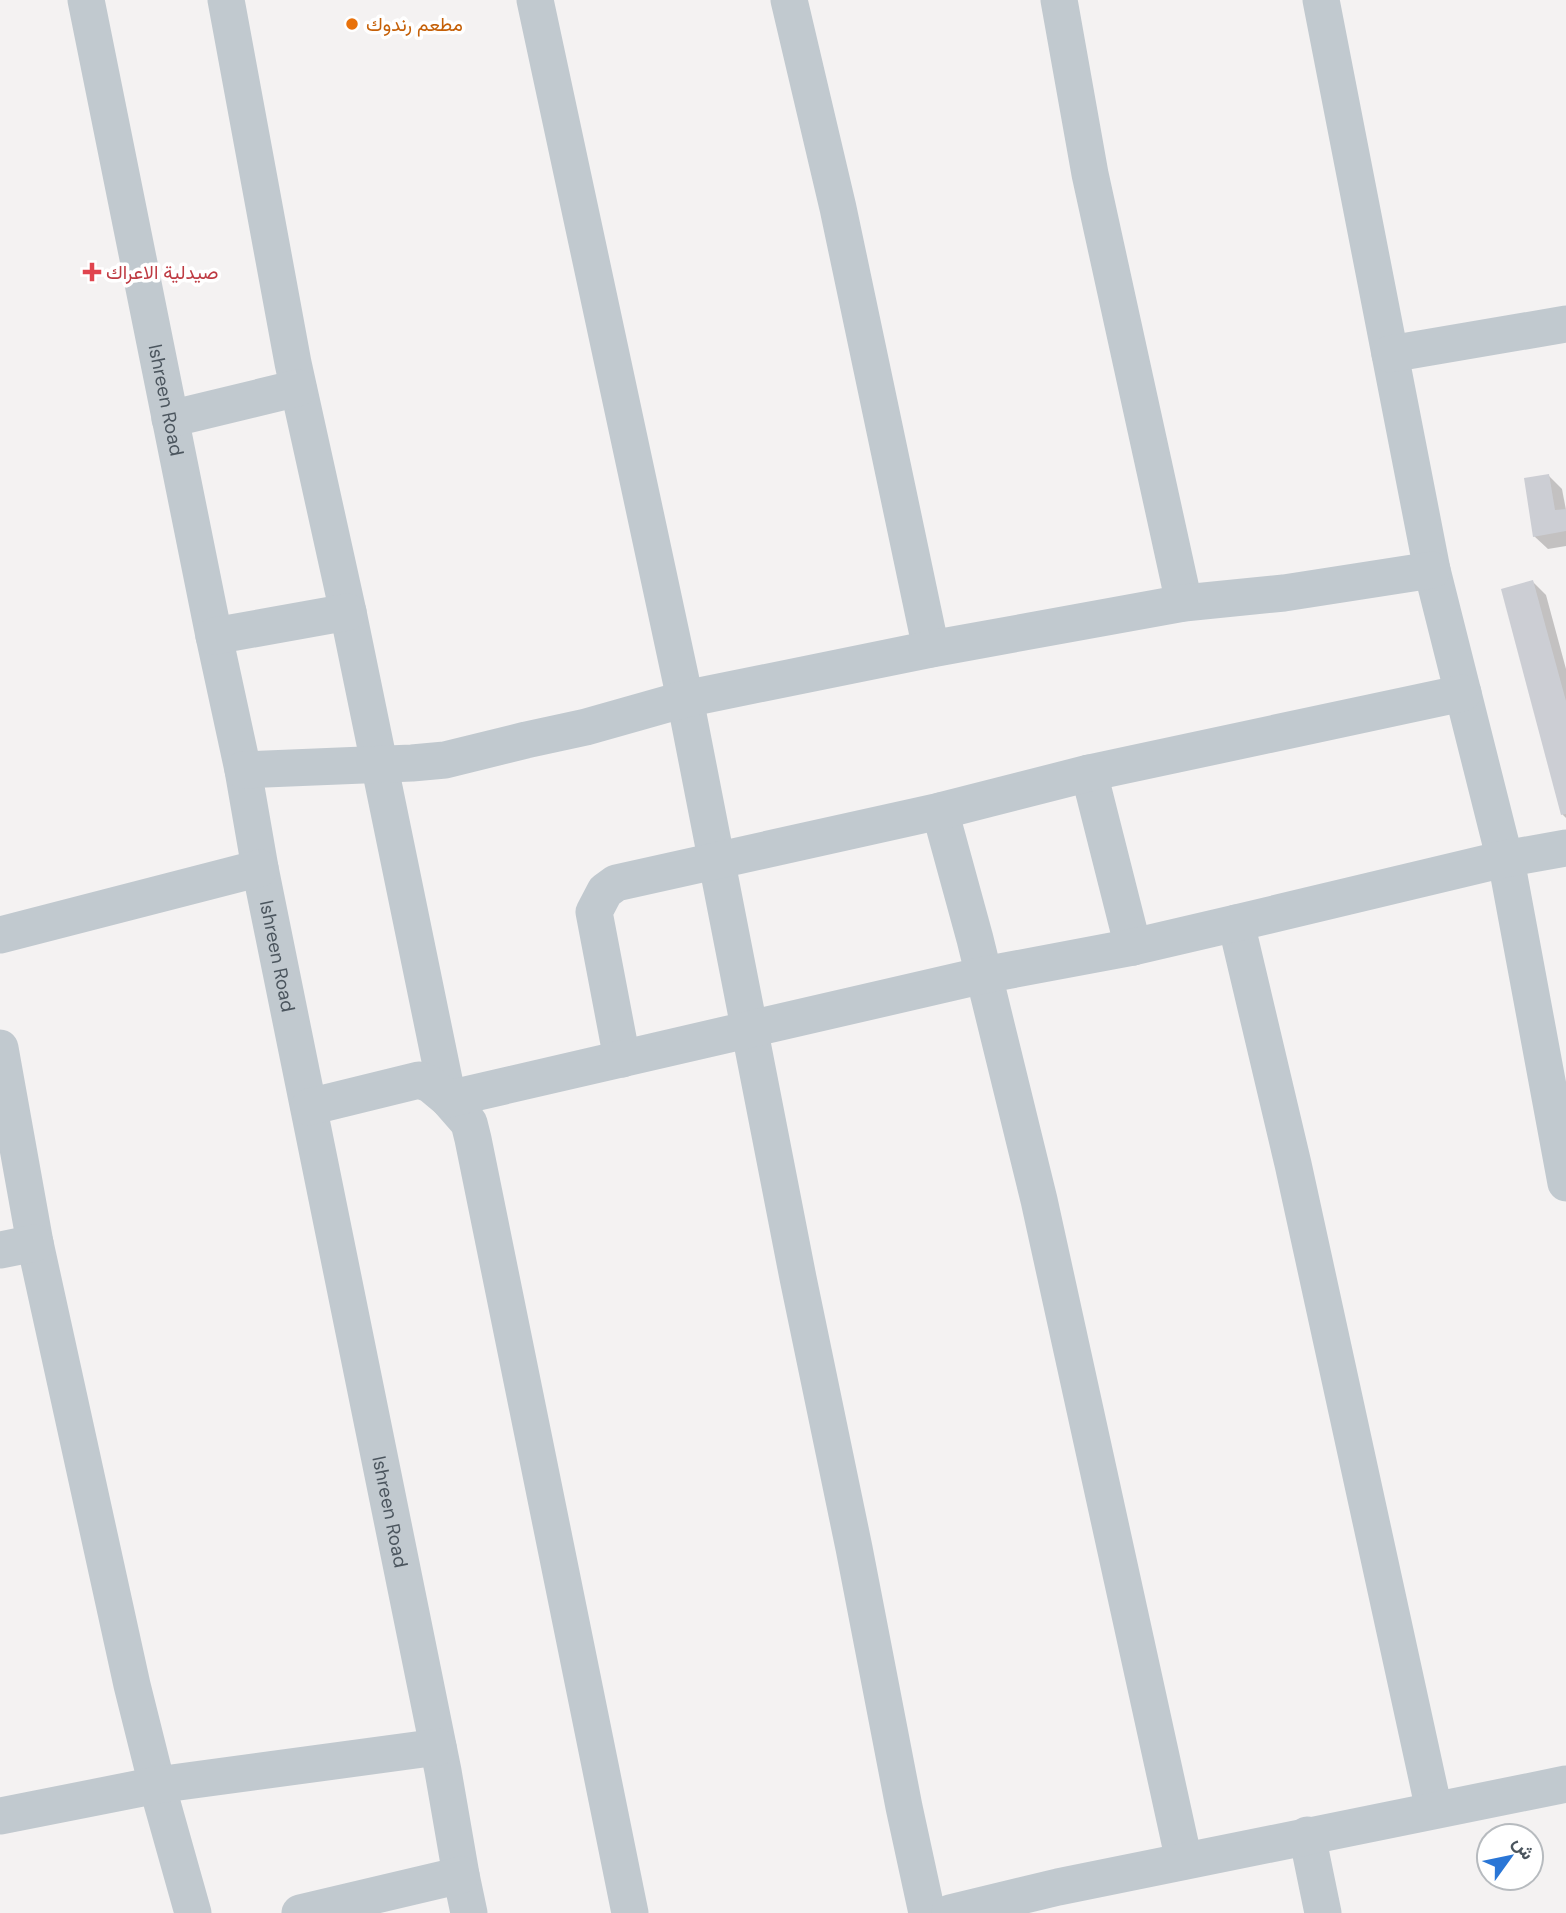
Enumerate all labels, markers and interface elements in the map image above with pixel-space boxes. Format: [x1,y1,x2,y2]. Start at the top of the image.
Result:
place label: مطعم رندوك [366,12,463,37]
marker: مطعم رندوك [344,16,360,32]
place label: صيدلية الاعراك [106,260,218,285]
marker: صيدلية الاعراك [84,264,100,280]
street label: Ishreen Road [143,342,189,458]
street label: Ishreen Road [254,898,301,1014]
street label: Ishreen Road [366,1454,413,1570]
north arrow [1475,1822,1545,1892]
text: ش [1507,1832,1541,1865]

